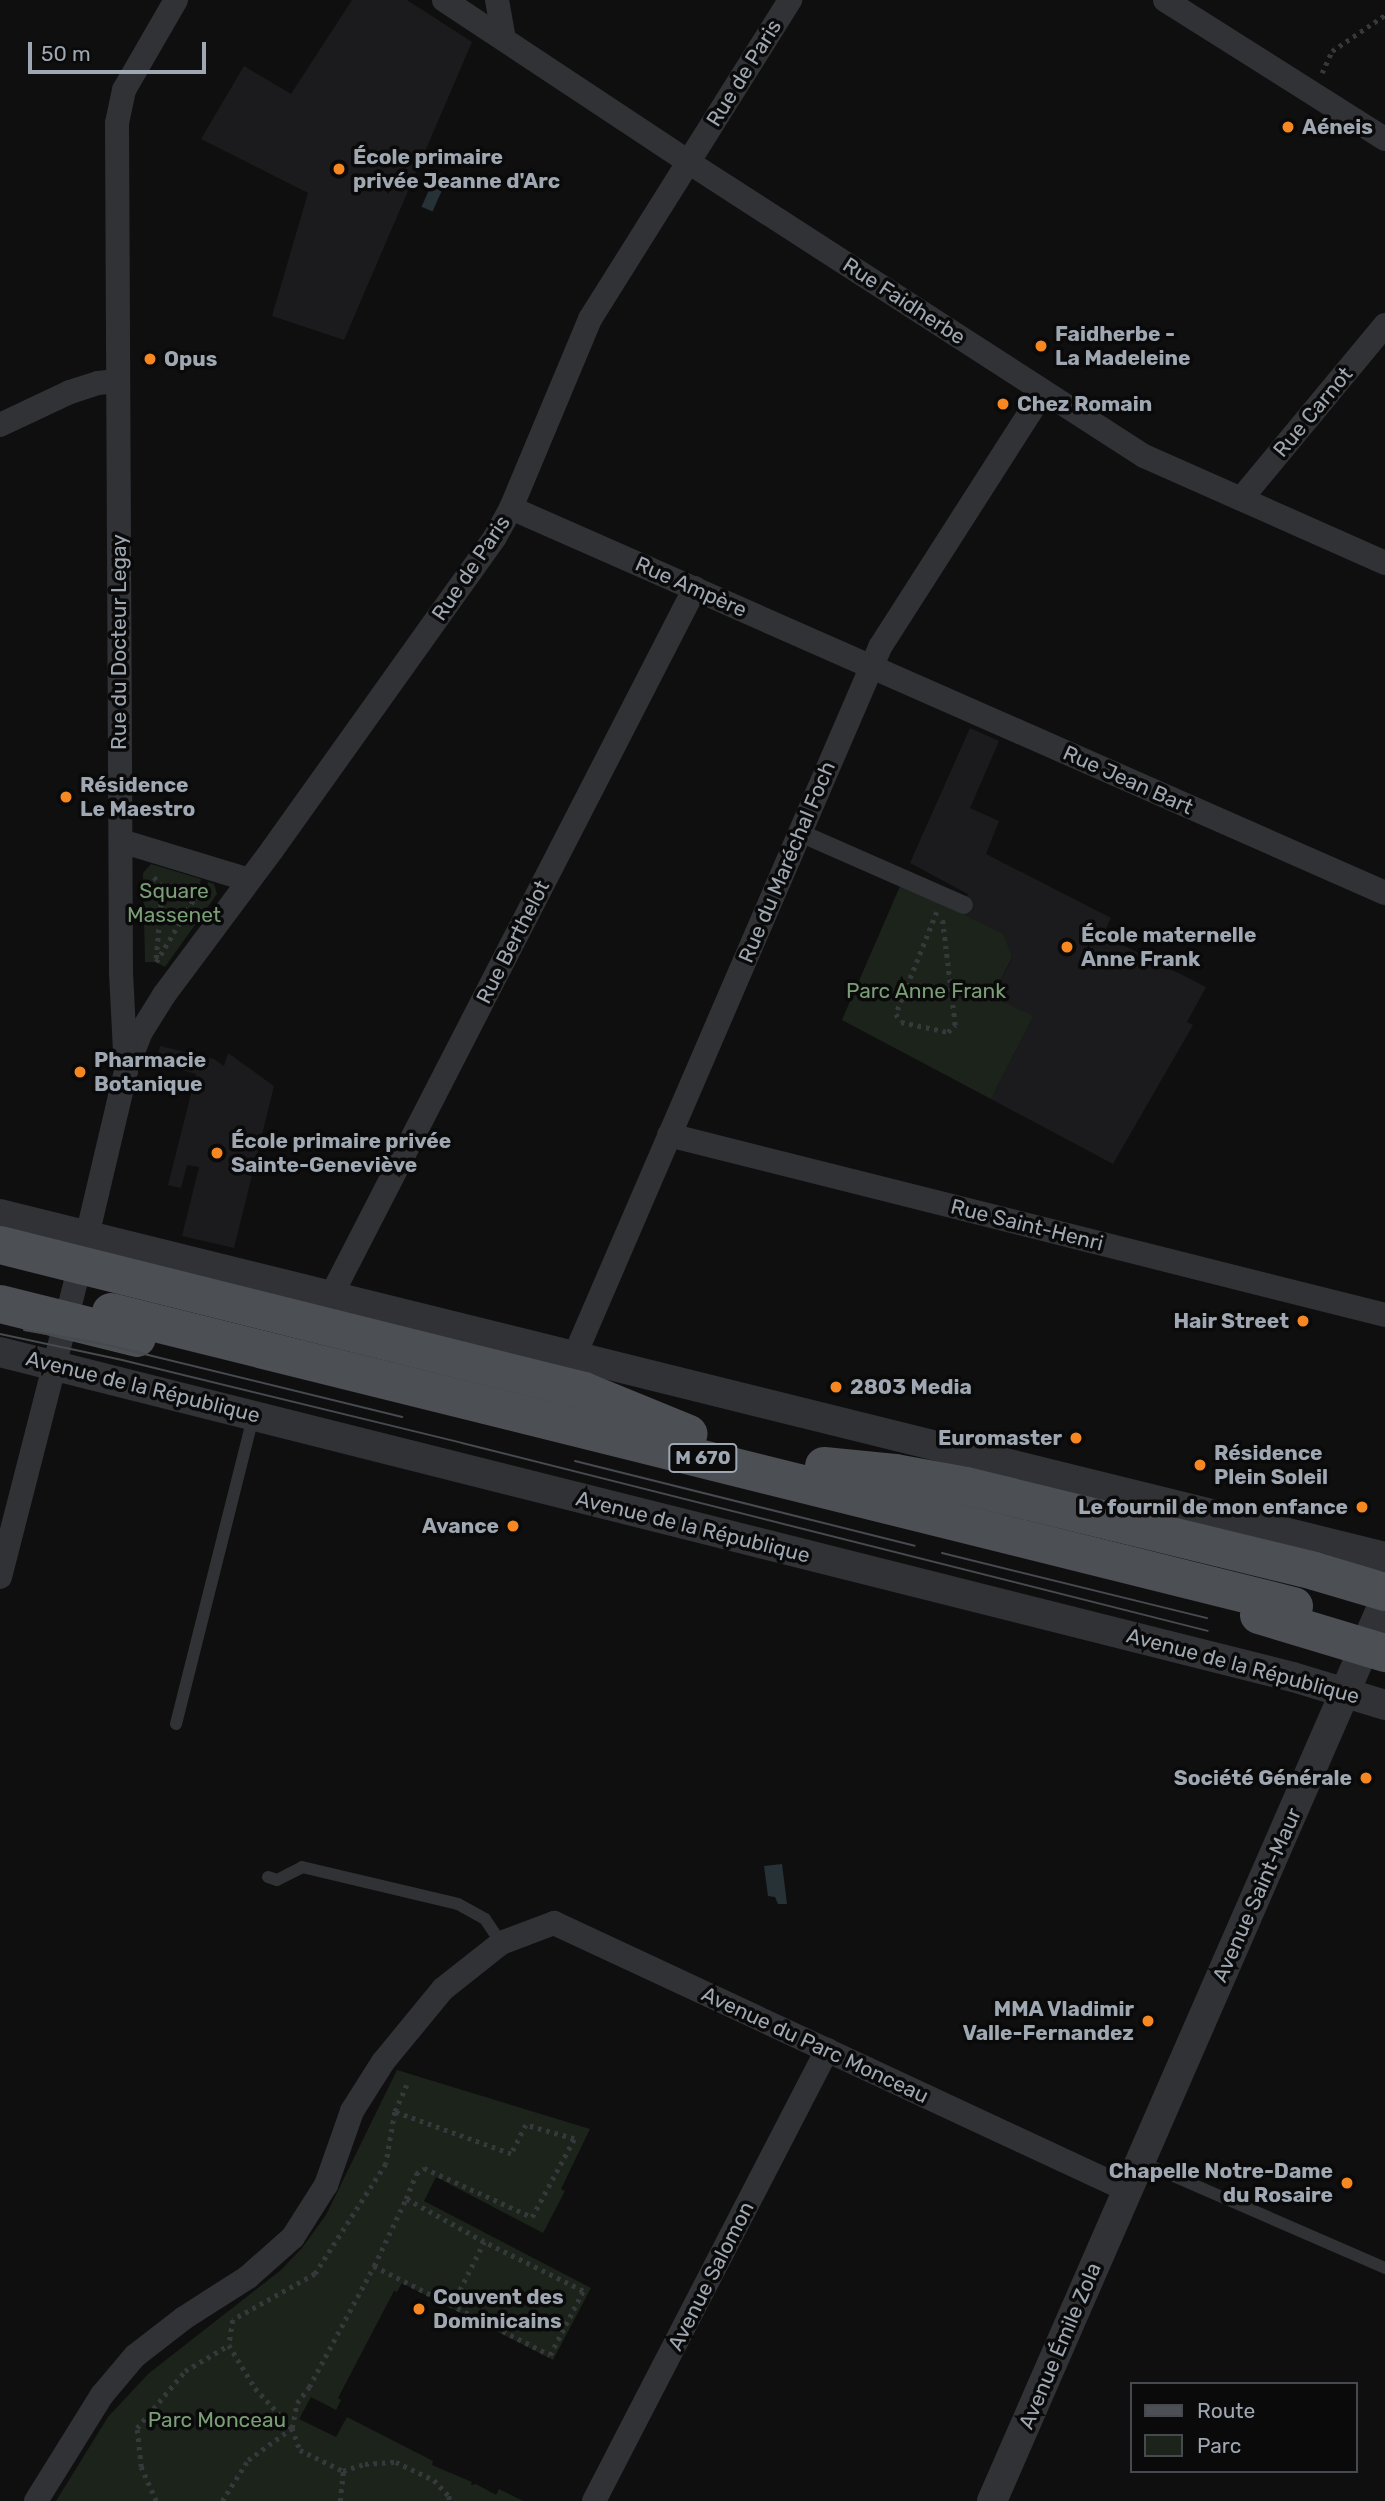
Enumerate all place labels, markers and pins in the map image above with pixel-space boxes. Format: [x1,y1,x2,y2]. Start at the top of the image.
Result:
place label: Aéneis [1302,114,1373,140]
marker: Aéneis [1280,119,1296,135]
place label: École primaire privée Jeanne d'Arc [353,144,560,194]
marker: École primaire privée Jeanne d'Arc [331,161,347,177]
place label: Faidherbe - La Madeleine [1055,321,1190,371]
marker: Faidherbe - La Madeleine [1033,338,1049,354]
place label: Opus [164,346,217,372]
marker: Opus [142,351,158,367]
place label: Chez Romain [1017,391,1152,417]
marker: Chez Romain [995,396,1011,412]
place label: Résidence Le Maestro [80,772,195,822]
marker: Résidence Le Maestro [58,789,74,805]
place label: École maternelle Anne Frank [1081,922,1256,972]
marker: École maternelle Anne Frank [1059,939,1075,955]
place label: Pharmacie Botanique [94,1047,206,1097]
marker: Pharmacie Botanique [72,1064,88,1080]
place label: École primaire privée Sainte-Geneviève [231,1128,451,1178]
marker: École primaire privée Sainte-Geneviève [209,1145,225,1161]
place label: Hair Street [1173,1308,1289,1334]
marker: Hair Street [1295,1313,1311,1329]
place label: 2803 Media [850,1374,972,1400]
marker: 2803 Media [828,1379,844,1395]
place label: Euromaster [938,1425,1062,1451]
marker: Euromaster [1068,1430,1084,1446]
place label: Résidence Plein Soleil [1214,1440,1328,1490]
marker: Résidence Plein Soleil [1192,1457,1208,1473]
place label: Le fournil de mon enfance [1078,1494,1348,1520]
marker: Le fournil de mon enfance [1354,1499,1370,1515]
place label: Avance [422,1513,499,1539]
marker: Avance [505,1518,521,1534]
place label: Société Générale [1174,1765,1352,1791]
marker: Société Générale [1358,1770,1374,1786]
place label: MMA Vladimir Valle-Fernandez [962,1996,1134,2046]
marker: MMA Vladimir Valle-Fernandez [1140,2013,1156,2029]
place label: Chapelle Notre-Dame du Rosaire [1109,2158,1333,2208]
marker: Chapelle Notre-Dame du Rosaire [1339,2175,1355,2191]
place label: Couvent des Dominicains [433,2284,564,2334]
marker: Couvent des Dominicains [411,2301,427,2317]

